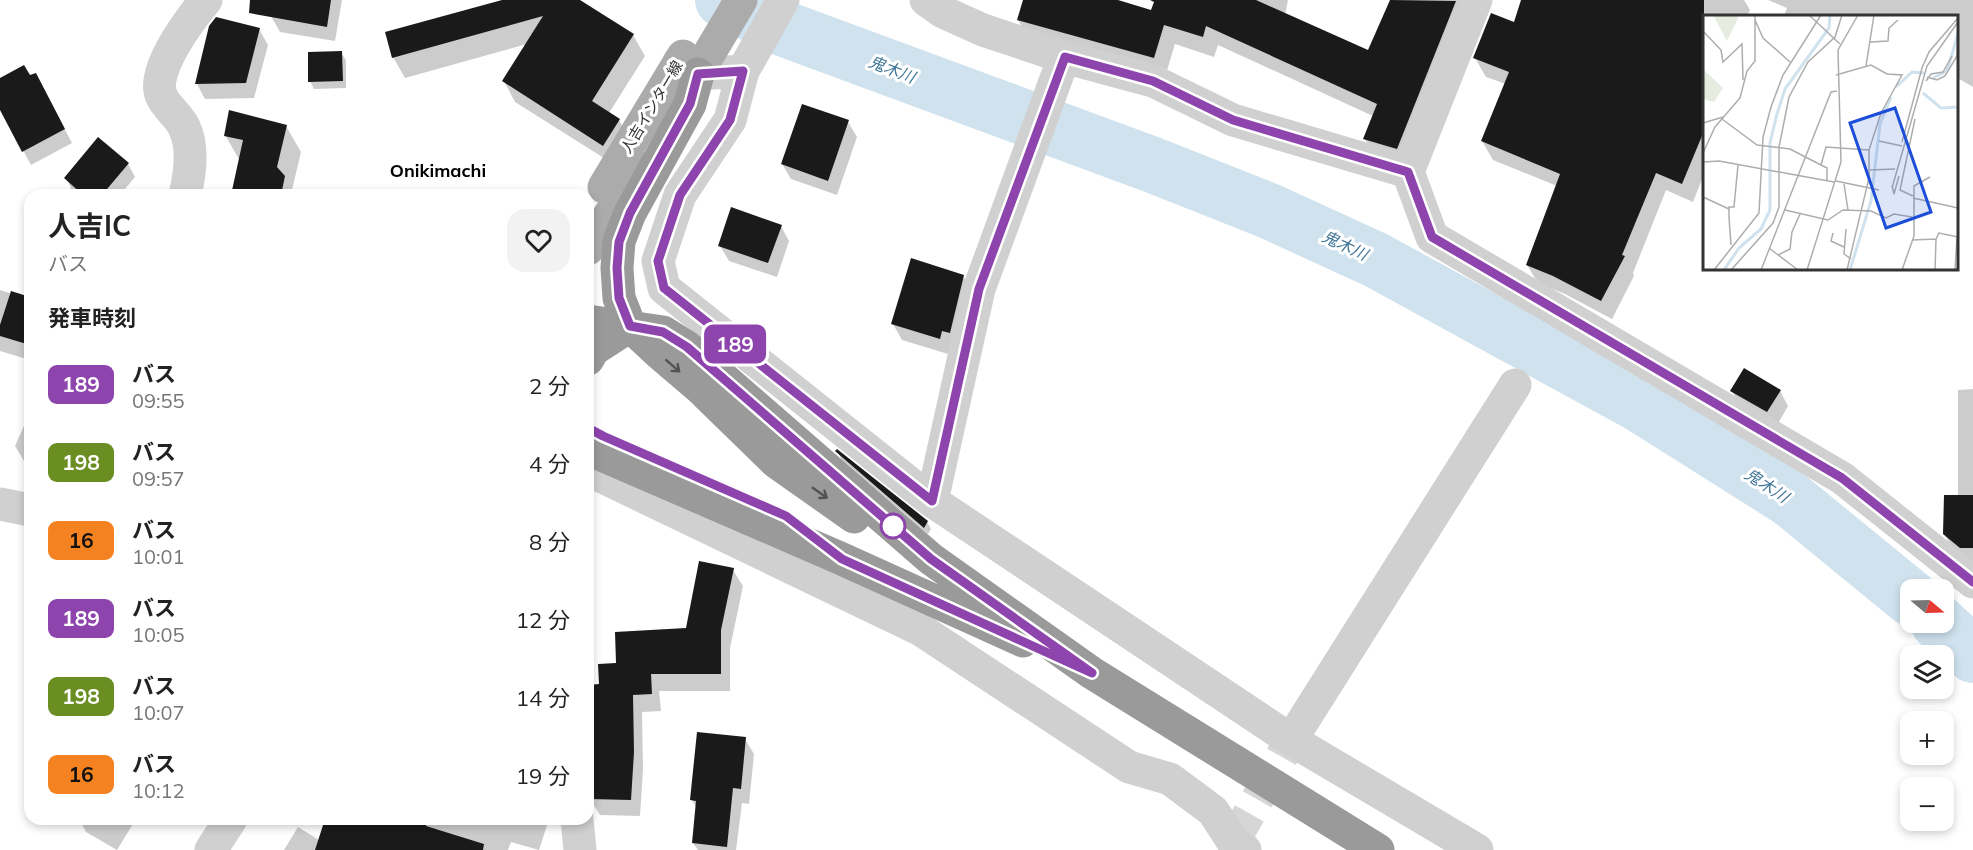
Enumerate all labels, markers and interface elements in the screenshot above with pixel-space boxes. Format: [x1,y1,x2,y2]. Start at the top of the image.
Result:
inset map [1703,15,1958,270]
water label: 鬼木川 [866,51,920,88]
street label: 人吉インター線 [616,57,687,157]
district label: Onikimachi [390,159,486,182]
text: 人吉IC [48,208,131,243]
button: heart [507,209,570,272]
water label: 鬼木川 [1319,226,1373,265]
text: バス [48,251,88,276]
text: 発車時刻 [48,304,136,332]
line badge: 189 [700,324,770,364]
text: 189 [716,331,754,357]
one-way arrow [665,359,681,372]
text: バス [132,360,176,388]
text: 189 [62,371,100,397]
text: 2 分 [529,372,570,400]
text: 09:55 [132,388,185,413]
text: バス [132,438,176,466]
text: 198 [62,449,100,475]
text: 4 分 [529,450,570,478]
water label: 鬼木川 [1741,464,1794,508]
text: 09:57 [132,466,185,491]
one-way arrow [812,487,828,499]
unlabelled marker [880,513,906,539]
text: バス [132,516,176,544]
text: 16 [68,527,94,553]
text: 8 分 [529,528,570,556]
text: 10:01 [132,544,185,569]
north arrow [1900,579,1954,633]
map controls [1900,579,1954,831]
text: バス [132,594,176,622]
text: 189 [62,605,100,631]
text: 12 分 [516,606,570,634]
text: 10:05 [132,622,185,647]
button: layers [1900,645,1954,699]
text: バス [132,672,176,700]
text: 198 [62,683,100,709]
text: 14 分 [516,684,570,712]
text: 10:07 [132,700,185,725]
button: + [1900,711,1954,765]
text: バス [132,750,176,778]
text: 16 [68,761,94,787]
text: 19 分 [516,762,570,790]
button: − [1900,777,1954,831]
text: 10:12 [132,778,185,803]

